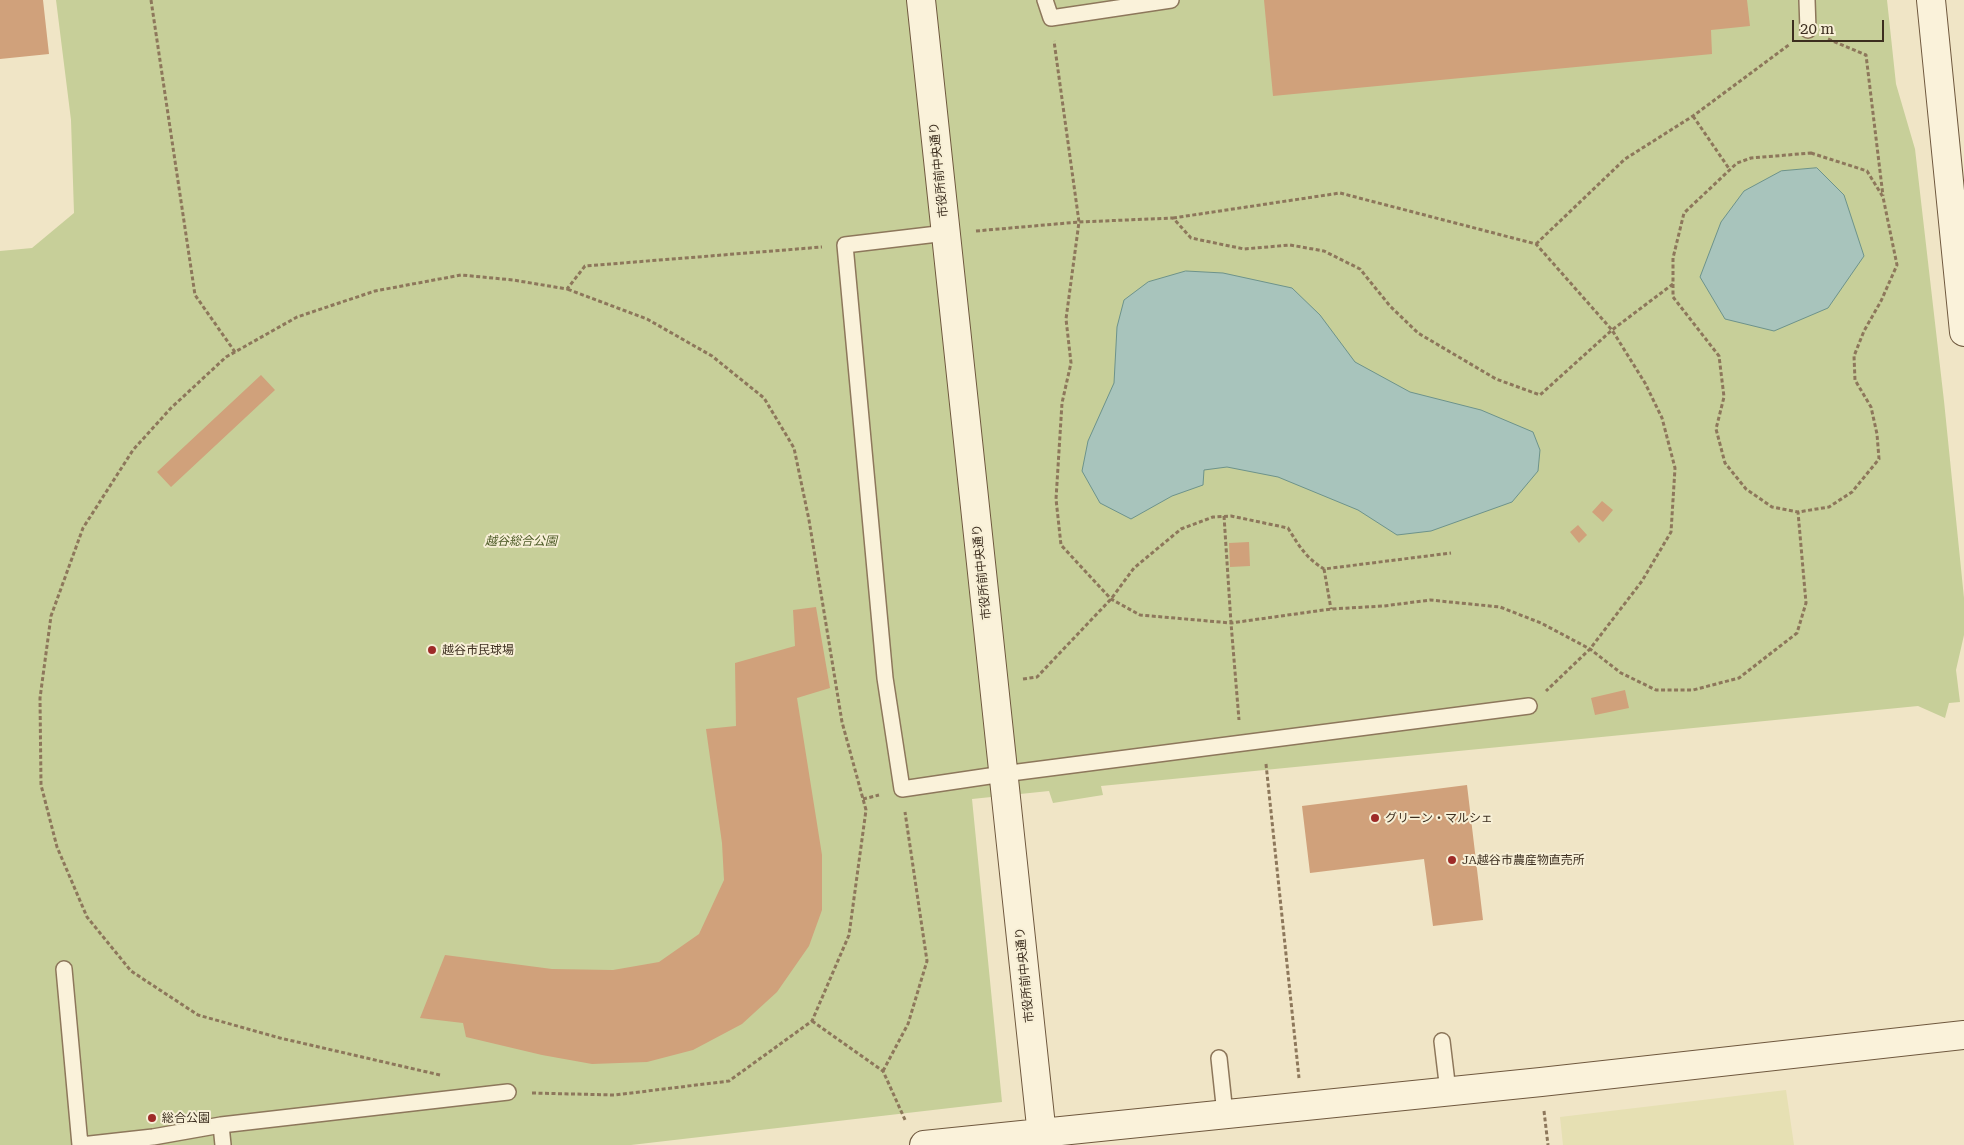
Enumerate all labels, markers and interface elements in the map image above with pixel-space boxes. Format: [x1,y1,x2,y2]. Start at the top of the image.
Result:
scale bar [1794,10,1886,42]
text: 20 m [1800,20,1834,38]
street label: 市役所前中央通り [927,122,951,218]
street label: 市役所前中央通り [970,524,994,620]
park label: 越谷総合公園 [485,534,557,548]
place label: 越谷市民球場 [442,643,514,657]
marker: 越谷市民球場 [426,644,438,656]
place label: グリーン・マルシェ [1385,811,1493,825]
marker: グリーン・マルシェ [1369,812,1381,824]
place label: JA越谷市農産物直売所 [1462,853,1585,867]
marker: JA越谷市農産物直売所 [1446,854,1458,866]
street label: 市役所前中央通り [1013,927,1037,1023]
place label: 総合公園 [162,1111,210,1125]
marker: 総合公園 [146,1112,158,1124]

